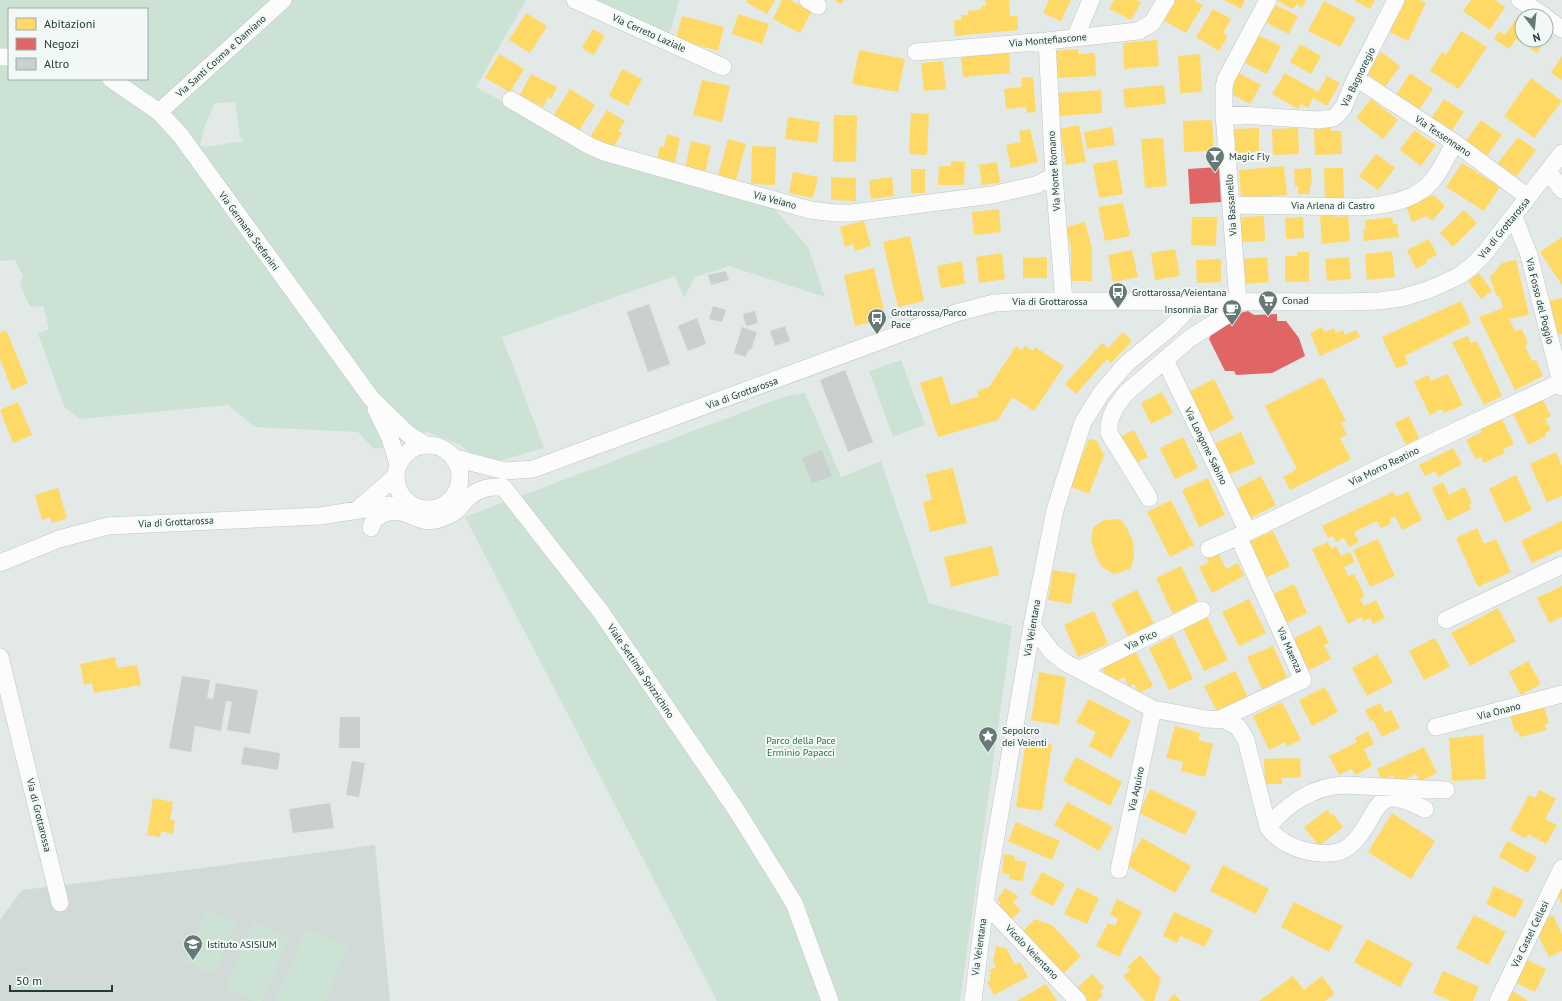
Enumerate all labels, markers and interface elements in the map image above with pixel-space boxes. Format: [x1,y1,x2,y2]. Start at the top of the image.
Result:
legend [8,8,148,80]
north arrow [1514,8,1554,48]
street label: Via Cerreto Laziale [609,10,688,55]
street label: Via Santi Cosma e Damiano [172,12,269,101]
text: Abitazioni [44,16,96,31]
street label: Via Montefiascone [1008,30,1087,50]
text: N [1531,30,1542,45]
text: Negozi [44,36,79,51]
street label: Via Bagnoregio [1338,45,1378,110]
text: Altro [44,56,69,71]
street label: Via Tessennano [1411,112,1474,160]
street label: Via Monte Romano [1045,130,1063,213]
bar icon: Magic Fly [1204,145,1226,173]
place label: Magic Fly [1229,150,1270,163]
street label: Via Bassanello [1222,174,1240,237]
street label: Via Germana Stefanini [215,188,282,273]
street label: Via Veiano [751,188,798,212]
street label: Via di Grottarossa [1475,195,1533,262]
street label: Via Arlena di Castro [1290,199,1375,212]
street label: Via Fosso del Poggio [1523,256,1557,345]
bus stop icon: Grottarossa/Veientana [1107,281,1129,309]
place label: Grottarossa/Veientana [1132,286,1227,299]
supermarket icon: Conad [1257,289,1279,317]
place label: Conad [1282,294,1309,307]
street label: Via di Grottarossa [1011,295,1088,308]
cafe icon: Insonnia Bar [1221,298,1243,326]
place label: Insonnia Bar [1165,303,1219,316]
place label: Grottarossa/Parco Pace [891,306,967,331]
bus stop icon: Grottarossa/Parco Pace [866,307,888,335]
street label: Via di Grottarossa [703,374,780,412]
street label: Via Longone Sabino [1181,404,1230,487]
street label: Via Morro Reatino [1346,443,1421,489]
street label: Via di Grottarossa [137,514,214,531]
street label: Via Veientana [1020,598,1043,659]
street label: Viale Settimia Spizzichino [604,621,677,721]
street label: Via Maenza [1274,624,1306,675]
street label: Via Pico [1122,627,1159,654]
street label: Via Onano [1475,699,1522,723]
place label: Sepolcro dei Veienti [1002,724,1047,749]
place icon: Sepolcro dei Veienti [977,725,999,753]
park label: Parco della Pace Erminio Papacci [766,734,836,759]
street label: Via Aquino [1125,765,1147,814]
street label: Via di Grottarossa [23,776,54,853]
street label: Via Castel Cellesi [1508,898,1552,971]
street label: Via Veientana [968,917,989,978]
street label: Vicolo Veientano [1002,921,1061,982]
school or university icon: Istituto ASISIUM [182,933,204,961]
place label: Istituto ASISIUM [207,938,277,951]
scale bar [10,967,112,993]
text: 50 m [16,973,42,988]

